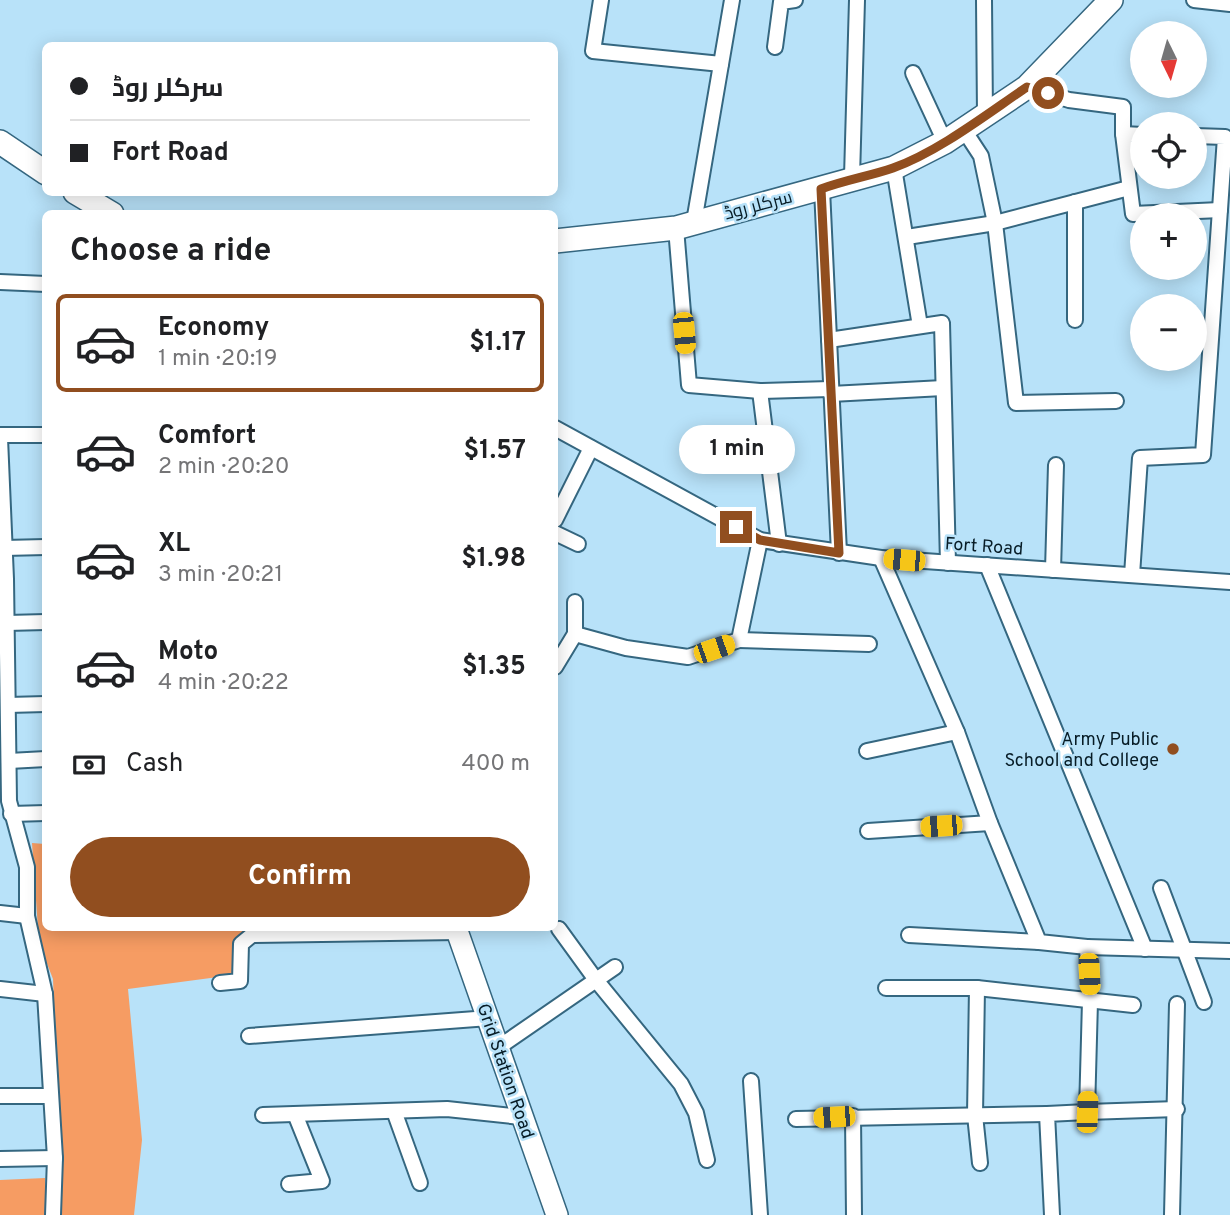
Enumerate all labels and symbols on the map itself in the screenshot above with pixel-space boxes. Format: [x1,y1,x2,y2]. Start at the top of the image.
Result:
north arrow [1130,21,1208,98]
route start [1032,77,1064,109]
street label: سرکلر روڈ [722,186,795,227]
car [672,311,697,355]
callout: 1 min [678,426,794,475]
route end [720,511,752,543]
street label: Fort Road [944,533,1024,562]
car [883,548,926,572]
car [691,632,738,666]
place label: Army Public School and College [1004,729,1159,773]
marker: Army Public School and College [1165,741,1181,757]
car [920,814,963,838]
car [1078,952,1101,996]
street label: Grid Station Road [471,1001,539,1142]
car [1076,1091,1099,1133]
car [813,1105,856,1129]

